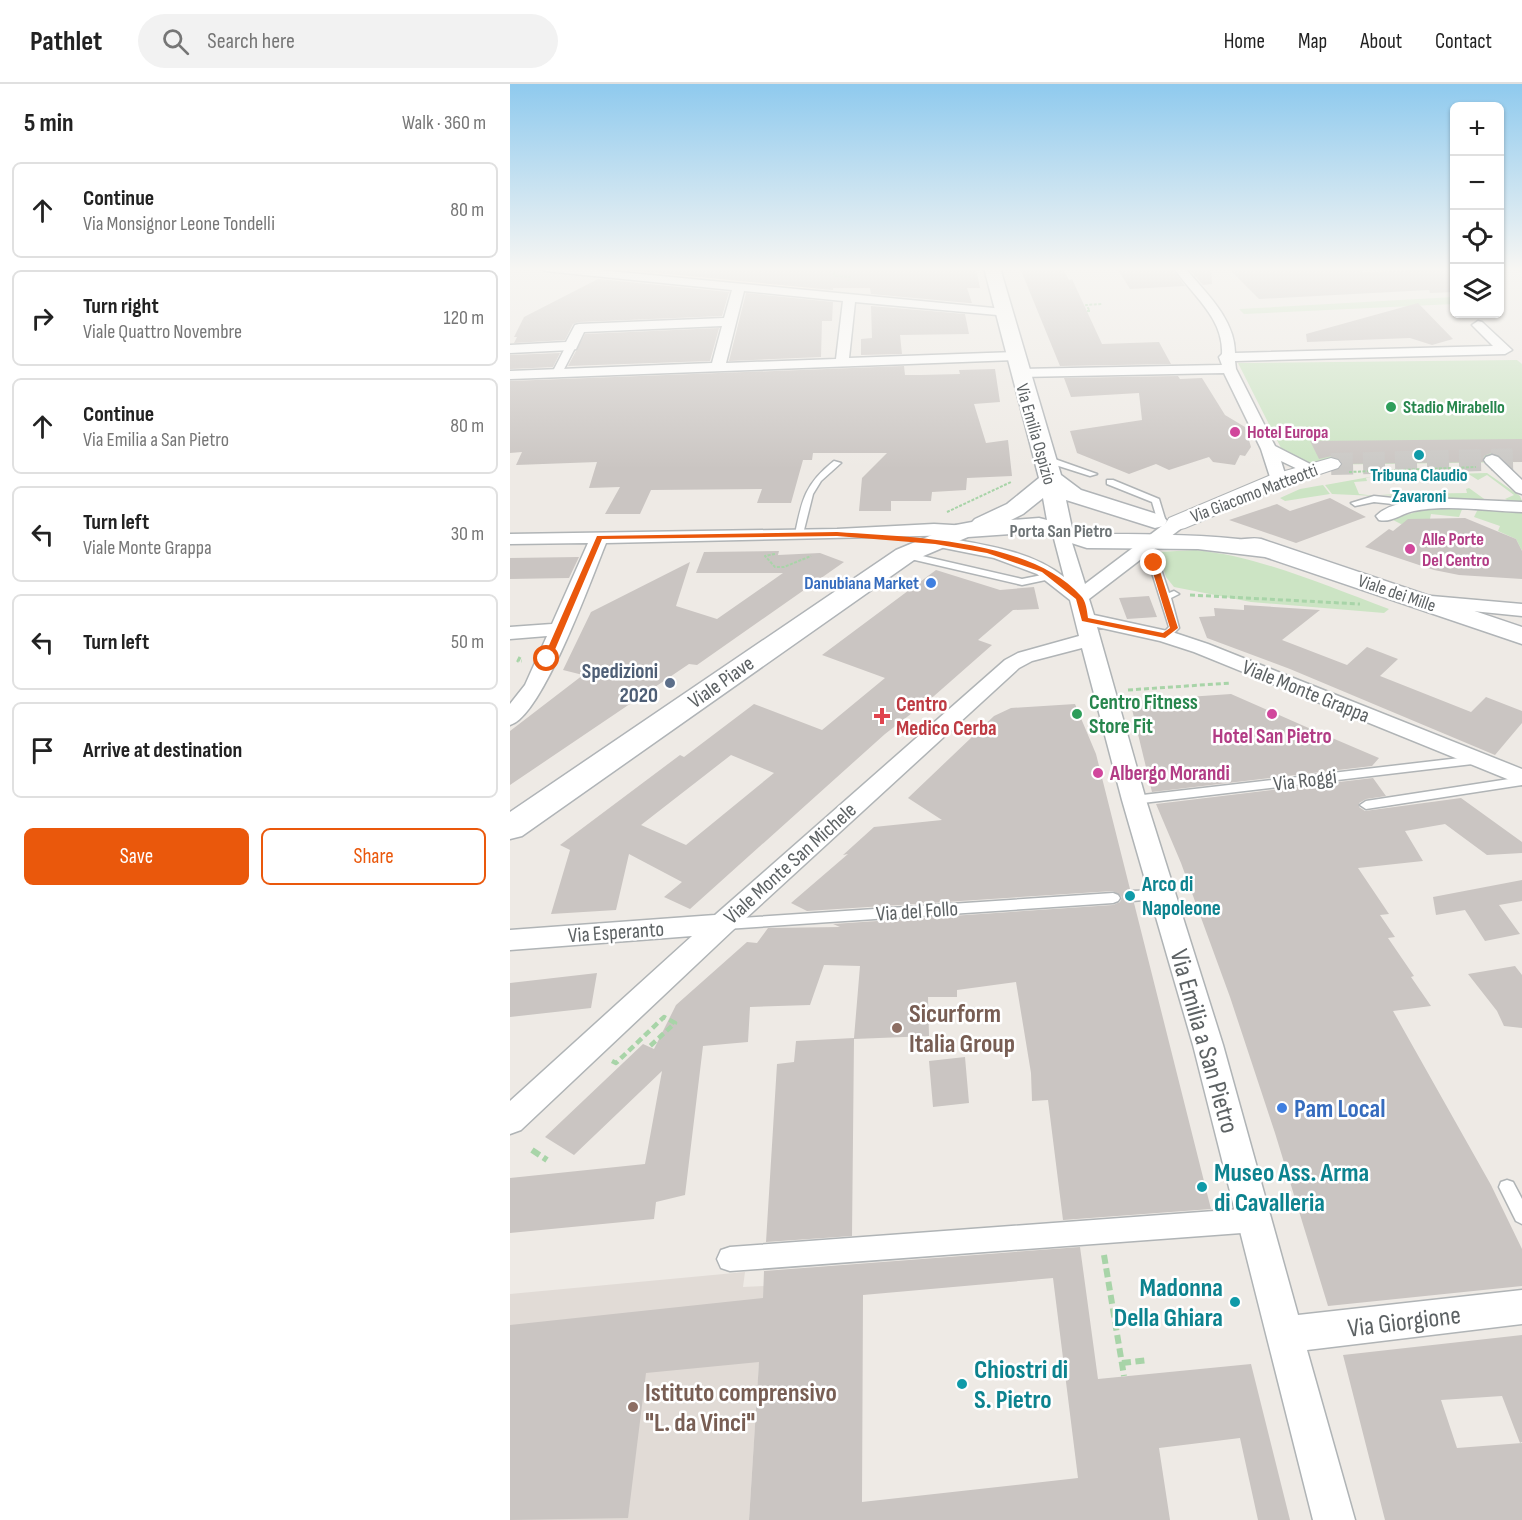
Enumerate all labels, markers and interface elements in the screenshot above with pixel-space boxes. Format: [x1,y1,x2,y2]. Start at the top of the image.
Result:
search box [138,14,558,68]
text: Pathlet [30,25,102,58]
icon: search [159,25,192,58]
text: Search here [207,28,295,55]
text: Home [1224,29,1265,54]
text: Map [1298,29,1327,54]
text: About [1360,29,1402,54]
text: Contact [1435,29,1492,54]
map controls [1450,102,1504,318]
button: + [1450,102,1504,156]
text: 5 min [24,108,74,139]
text: Walk · 360 m [402,111,486,135]
button: − [1450,156,1504,210]
text: Continue [83,185,154,212]
icon: ahead [26,194,59,227]
text: 80 m [450,198,484,222]
button: locate [1450,210,1504,264]
text: Via Monsignor Leone Tondelli [83,212,275,236]
button: layers [1450,264,1504,318]
text: Turn right [83,293,159,320]
icon: right [26,302,59,335]
text: 120 m [444,306,484,330]
text: Viale Quattro Novembre [83,320,242,344]
street label: Via Emilia Ospizio [1011,381,1060,487]
place label: Stadio Mirabello [1403,397,1505,418]
marker: Stadio Mirabello [1384,400,1398,414]
text: Continue [83,401,154,428]
icon: ahead [26,410,59,443]
text: 80 m [450,414,484,438]
place label: Hotel Europa [1247,422,1328,443]
marker: Hotel Europa [1228,425,1242,439]
text: Via Emilia a San Pietro [83,428,229,452]
marker: Tribuna Claudio Zavaroni [1412,448,1426,462]
street label: Via Giacomo Matteotti [1188,460,1321,527]
place label: Tribuna Claudio Zavaroni [1370,465,1468,507]
text: Turn left [83,509,149,536]
icon: left [26,518,59,551]
district label: Porta San Pietro [1010,521,1113,542]
text: 30 m [451,522,484,546]
place label: Alle Porte Del Centro [1421,529,1490,571]
text: Viale Monte Grappa [83,536,212,560]
marker: Alle Porte Del Centro [1403,542,1417,556]
route end [1140,549,1166,575]
street label: Viale dei Mille [1355,570,1438,617]
place label: Danubiana Market [804,573,919,594]
marker: Danubiana Market [924,576,938,590]
icon: left [26,626,59,659]
text: Turn left [83,629,149,656]
text: 50 m [451,630,484,654]
route start [533,645,559,671]
street label: Viale Piave [684,651,759,714]
street label: Viale Monte Grappa [1238,655,1373,728]
place label: Spedizioni 2020 [582,659,658,708]
marker: Spedizioni 2020 [663,676,677,690]
place label: Centro Fitness Store Fit [1089,690,1198,739]
place label: Centro Medico Cerba [896,692,997,741]
marker: Centro Medico Cerba [873,707,891,725]
marker: Centro Fitness Store Fit [1070,707,1084,721]
marker: Hotel San Pietro [1265,707,1279,721]
place label: Hotel San Pietro [1212,724,1332,749]
icon: arrive [26,734,59,767]
text: Arrive at destination [83,737,242,764]
place label: Albergo Morandi [1109,761,1230,786]
street label: Via Roggi [1272,764,1338,797]
marker: Albergo Morandi [1091,766,1105,780]
street label: Viale Monte San Michele [719,797,862,929]
button: Save [24,828,249,885]
button: Share [261,828,486,885]
place label: Arco di Napoleone [1141,872,1221,921]
marker: Arco di Napoleone [1123,889,1137,903]
street label: Via del Follo [875,896,959,927]
street label: Via Esperanto [567,917,665,948]
street label: Via Emilia a San Pietro [1163,946,1245,1137]
place label: Sicurform Italia Group [909,999,1015,1060]
marker: Sicurform Italia Group [890,1021,904,1035]
place label: Pam Local [1294,1094,1385,1125]
marker: Pam Local [1275,1101,1289,1115]
place label: Museo Ass. Arma di Cavalleria [1214,1158,1369,1219]
marker: Museo Ass. Arma di Cavalleria [1195,1180,1209,1194]
place label: Madonna Della Ghiara [1114,1273,1223,1334]
marker: Madonna Della Ghiara [1228,1295,1242,1309]
street label: Via Giorgione [1346,1300,1462,1345]
place label: Chiostri di S. Pietro [974,1355,1068,1416]
marker: Chiostri di S. Pietro [955,1377,969,1391]
place label: Istituto comprensivo "L. da Vinci" [645,1378,837,1439]
marker: Istituto comprensivo "L. da Vinci" [626,1400,640,1414]

